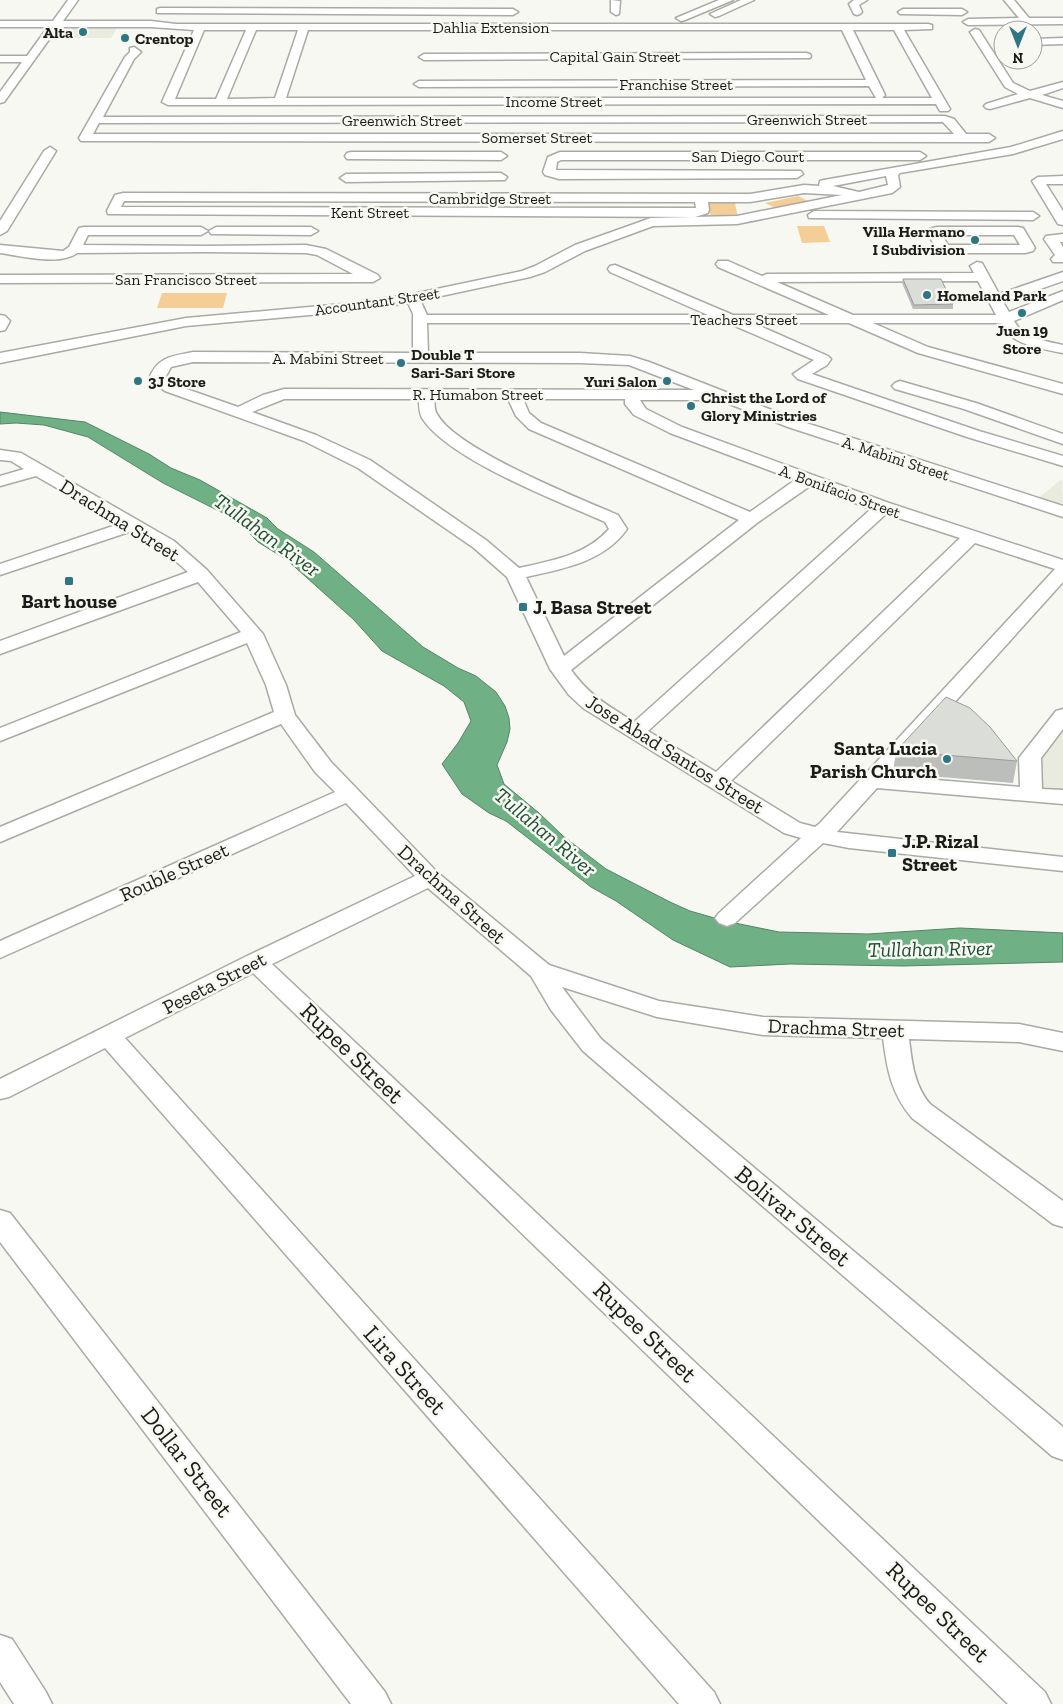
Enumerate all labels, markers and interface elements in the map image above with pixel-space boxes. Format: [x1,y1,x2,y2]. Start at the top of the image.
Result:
street label: Dahlia Extension [432,18,550,37]
north arrow [993,20,1043,70]
place label: Alta [43,23,73,42]
marker: Alta [77,26,89,38]
place label: Crentop [135,29,193,48]
marker: Crentop [119,32,131,44]
street label: Capital Gain Street [549,47,681,66]
text: N [1012,49,1023,66]
street label: Franchise Street [619,75,733,94]
street label: Income Street [505,92,603,111]
street label: Greenwich Street [747,110,867,129]
street label: Greenwich Street [342,111,462,130]
street label: Somerset Street [481,128,593,147]
street label: San Diego Court [691,147,805,166]
street label: Cambridge Street [429,189,551,208]
street label: Kent Street [331,203,409,222]
place label: Villa Hermano I Subdivision [863,222,966,259]
marker: Villa Hermano I Subdivision [969,234,981,246]
street label: San Francisco Street [115,270,257,289]
street label: Accountant Street [313,283,441,320]
place label: Homeland Park [937,286,1047,305]
marker: Homeland Park [921,289,933,301]
marker: Juen 19 Store [1016,307,1028,319]
street label: Teachers Street [690,310,798,329]
place label: Juen 19 Store [996,321,1048,358]
place label: Double T Sari-Sari Store [411,345,515,382]
street label: A. Mabini Street [272,349,384,368]
marker: Double T Sari-Sari Store [395,357,407,369]
place label: 3J Store [148,372,206,391]
place label: Yuri Salon [584,372,658,391]
marker: 3J Store [132,375,144,387]
marker: Yuri Salon [661,375,673,387]
street label: R. Humabon Street [413,385,543,404]
place label: Christ the Lord of Glory Ministries [701,388,827,425]
marker: Christ the Lord of Glory Ministries [685,400,697,412]
street label: A. Mabini Street [840,432,952,485]
street label: A. Bonifacio Street [777,461,903,522]
street label: Drachma Street [56,474,185,567]
water label: Tullahan River [209,488,326,582]
marker: Bart house [63,575,75,587]
place label: Bart house [21,589,117,613]
place label: J. Basa Street [533,595,652,619]
marker: J. Basa Street [517,601,529,613]
street label: Jose Abad Santos Street [582,689,769,819]
place label: Santa Lucia Parish Church [810,736,937,783]
marker: Santa Lucia Parish Church [941,753,953,765]
water label: Tullahan River [489,782,602,882]
place label: J.P. Rizal Street [902,829,979,876]
street label: Rouble Street [116,837,232,907]
street label: Drachma Street [393,839,511,949]
marker: J.P. Rizal Street [886,847,898,859]
water label: Tullahan River [867,935,993,962]
street label: Peseta Street [158,946,270,1019]
street label: Rupee Street [295,996,410,1109]
street label: Drachma Street [767,1014,905,1042]
street label: Bolivar Street [730,1159,857,1272]
street label: Rupee Street [588,1275,703,1388]
street label: Lira Street [358,1319,453,1420]
street label: Dollar Street [135,1401,240,1523]
street label: Rupee Street [881,1555,996,1668]

